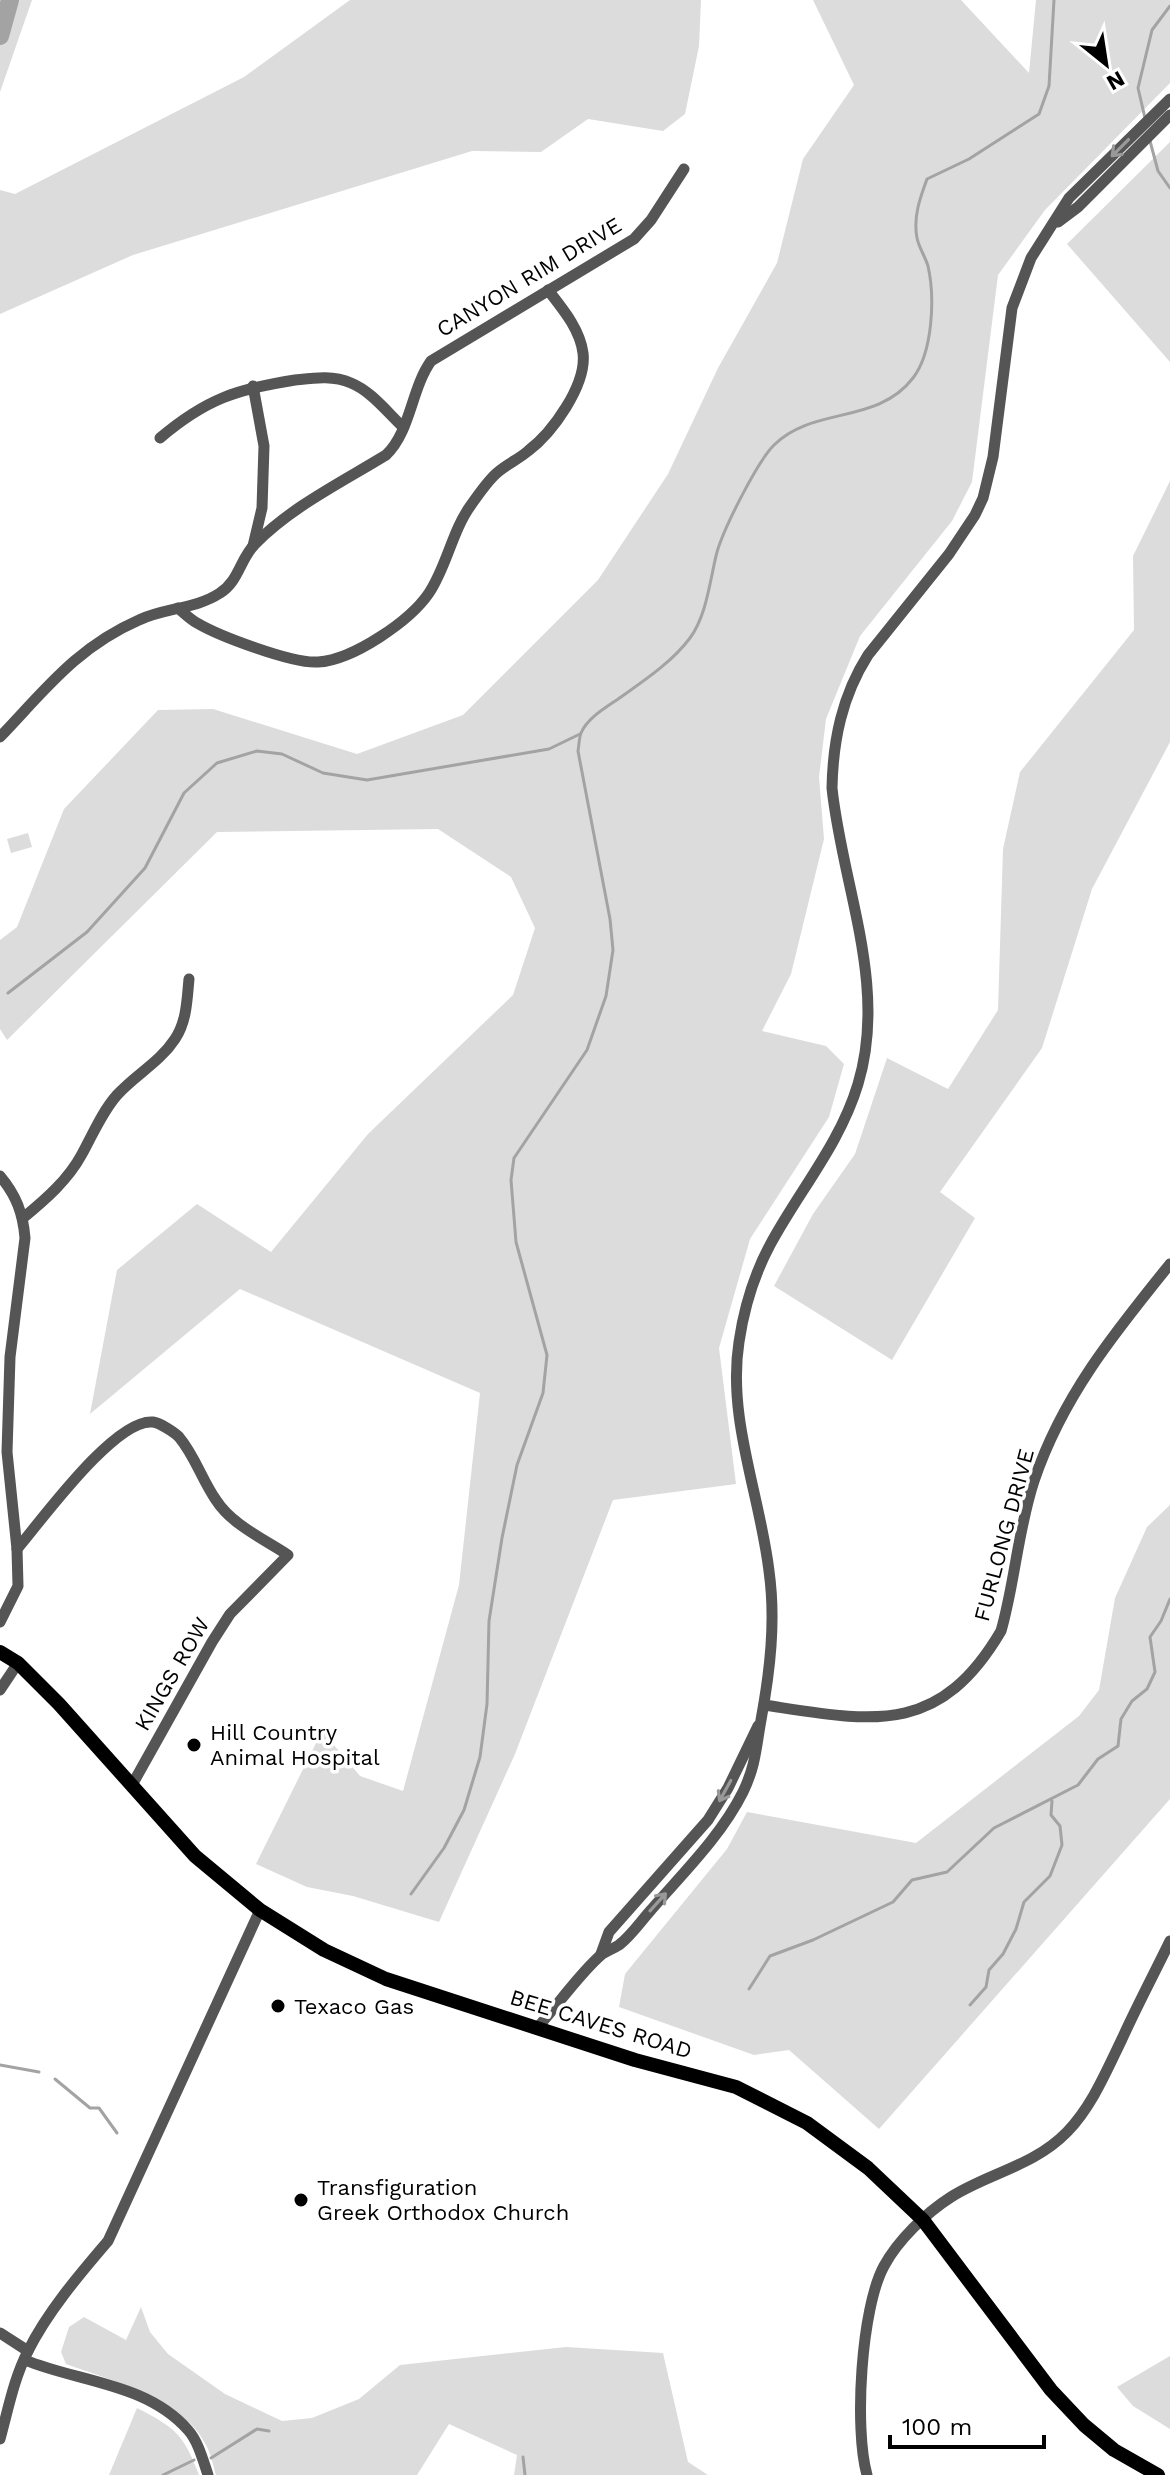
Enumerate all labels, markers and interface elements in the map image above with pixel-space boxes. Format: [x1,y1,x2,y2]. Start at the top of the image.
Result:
north arrow [1066,24,1146,104]
text: N [1102,66,1129,96]
one-way arrow [1111,138,1130,157]
street label: CANYON RIM DRIVE [432,212,626,342]
street label: FURLONG DRIVE [969,1446,1039,1624]
street label: KINGS ROW [130,1613,214,1735]
place label: Hill Country Animal Hospital [210,1720,380,1770]
marker: Hill Country Animal Hospital [185,1736,203,1754]
one-way arrow [717,1779,733,1802]
one-way arrow [648,1892,666,1912]
street label: BEE CAVES ROAD [507,1984,695,2064]
place label: Texaco Gas [294,1994,414,2019]
marker: Texaco Gas [269,1997,287,2015]
place label: Transfiguration Greek Orthodox Church [317,2175,569,2225]
marker: Transfiguration Greek Orthodox Church [292,2191,310,2209]
scale bar [890,2399,1044,2449]
text: 100 m [902,2413,972,2441]

